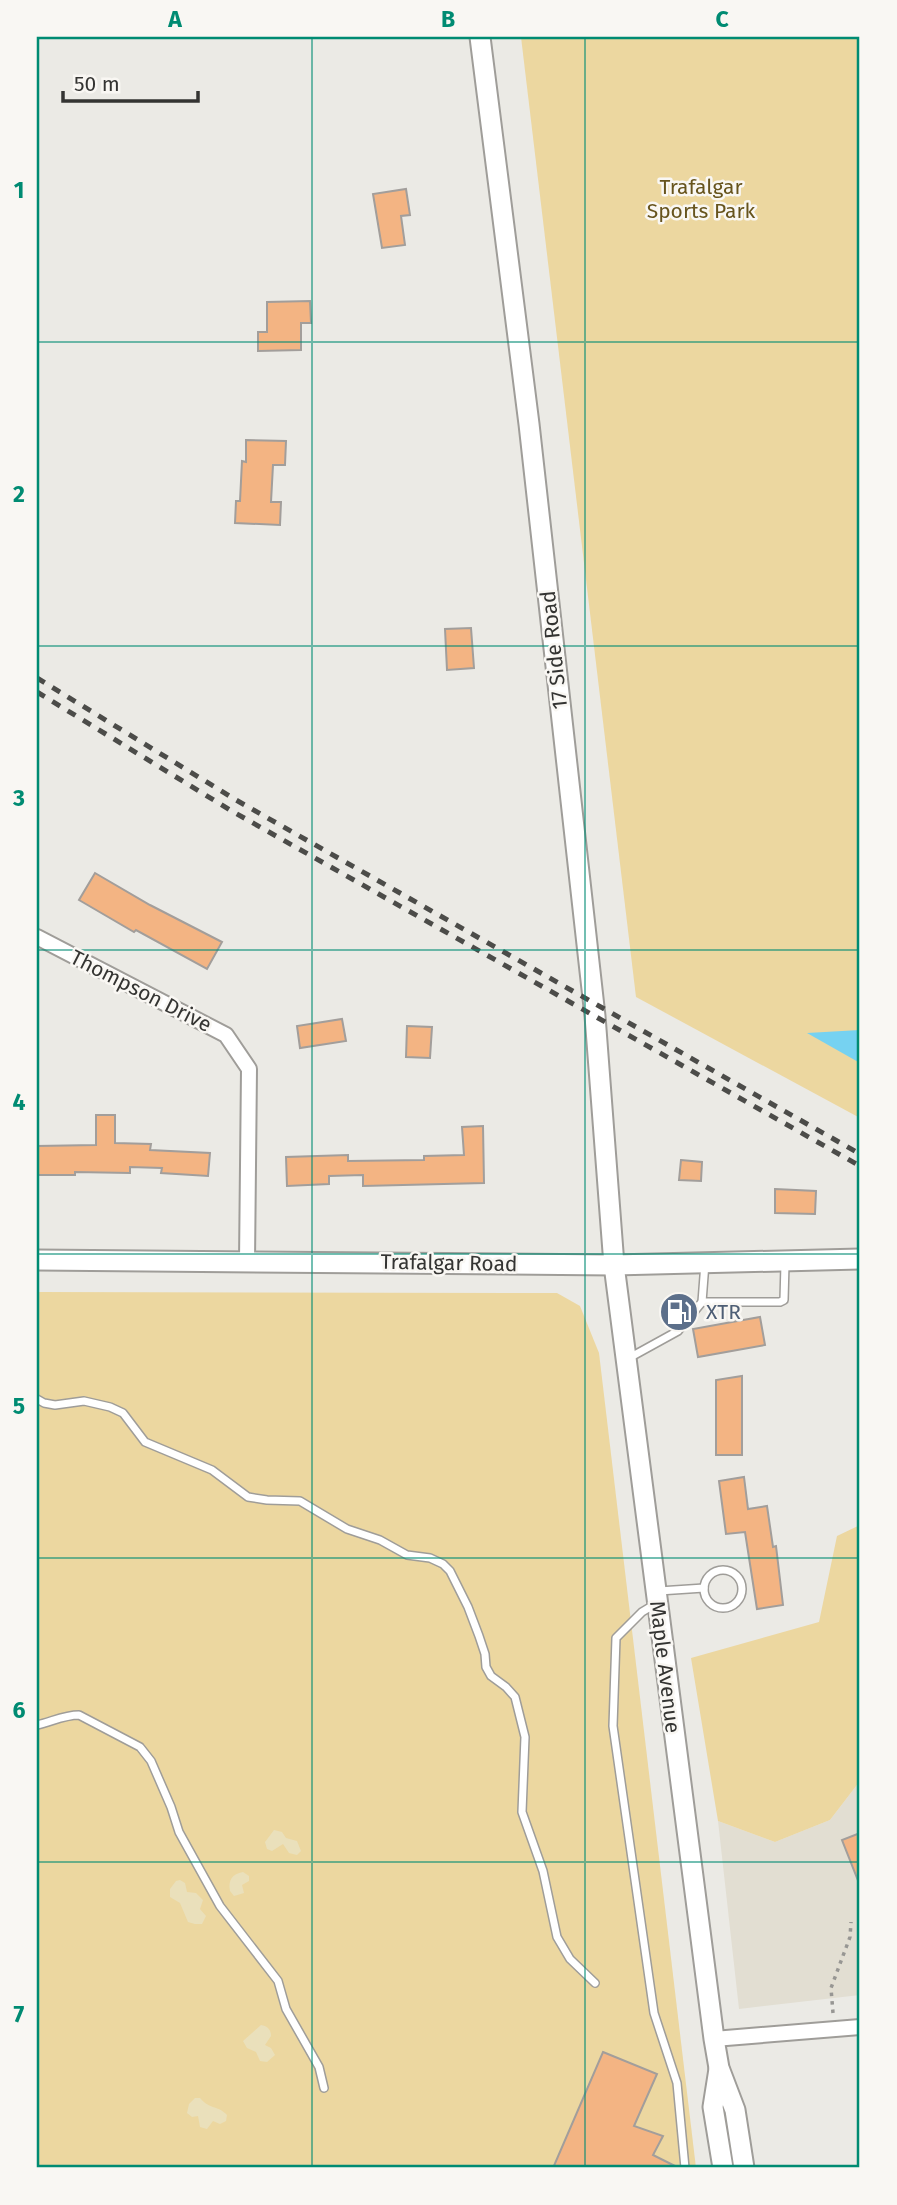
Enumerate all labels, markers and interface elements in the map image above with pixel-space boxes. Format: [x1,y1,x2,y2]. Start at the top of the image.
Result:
text: A [167,5,182,33]
text: B [441,5,455,33]
text: C [715,5,729,33]
scale bar [63,60,198,104]
text: 50 m [74,71,120,97]
park label: Trafalgar Sports Park [647,174,756,224]
text: 1 [14,176,24,204]
text: 2 [13,480,25,508]
street label: 17 Side Road [535,589,573,711]
text: 3 [12,784,25,812]
street label: Thompson Drive [66,944,216,1038]
text: 4 [13,1088,26,1116]
street label: Trafalgar Road [380,1249,518,1277]
fuel station icon: XTR [658,1291,700,1333]
place label: XTR [706,1299,741,1325]
text: 5 [13,1392,25,1420]
street label: Maple Avenue [644,1599,686,1735]
text: 6 [13,1696,26,1724]
text: 7 [14,2000,25,2028]

